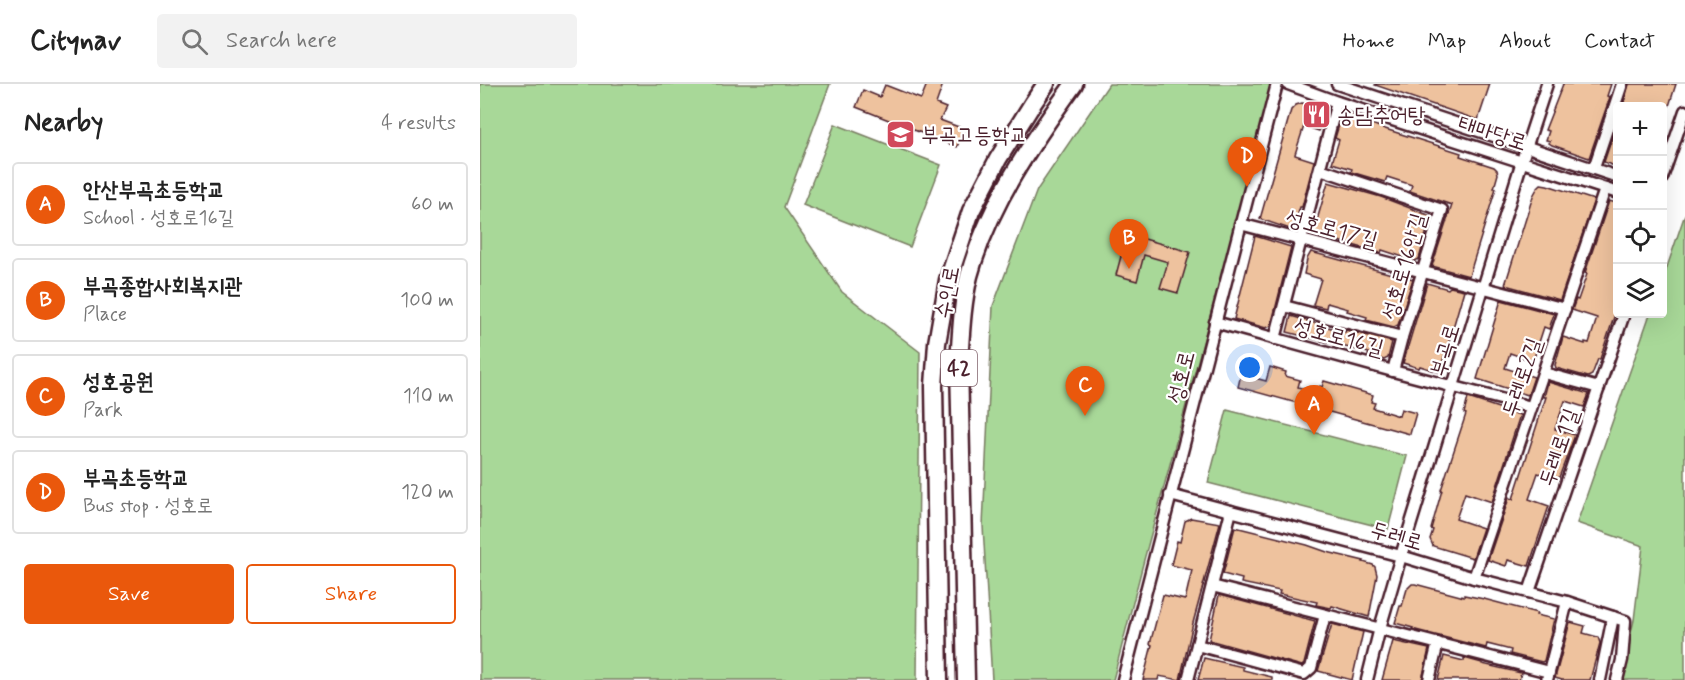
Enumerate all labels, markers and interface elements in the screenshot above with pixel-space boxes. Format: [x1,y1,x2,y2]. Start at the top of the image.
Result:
search box [157,14,577,68]
text: Citynav [30,23,121,60]
icon: search [178,25,211,58]
text: Search here [226,27,337,55]
text: Home [1343,27,1395,55]
text: Map [1428,27,1466,55]
text: About [1499,27,1551,55]
text: Contact [1584,27,1655,55]
restaurant icon: 송담추어탕 [1300,98,1332,130]
place label: 송담추어탕 [1337,102,1426,130]
map controls [1613,102,1667,318]
button: + [1613,102,1667,156]
text: Nearby [24,106,103,140]
text: 4 results [381,110,456,137]
street label: 태마당로 [1454,110,1530,158]
school or university icon: 부곡고등학교 [884,118,916,150]
place label: 부곡고등학교 [921,122,1027,150]
pin: D [1228,138,1266,187]
button: − [1613,156,1667,210]
text: 안산부곡초등학교 [83,177,225,205]
text: A [39,191,52,218]
text: 60 m [411,191,454,218]
street label: 성호로17길 [1282,204,1381,256]
text: School · 성호로16길 [83,205,234,232]
street label: 성호로16안길 [1376,210,1434,323]
button: locate [1613,210,1667,264]
pin: B [1110,220,1148,269]
street label: 수인로 [929,264,967,321]
button: layers [1613,264,1667,318]
text: 부곡종합사회복지관 [83,273,242,301]
text: B [39,287,52,314]
text: 100 m [400,287,454,314]
text: Place [83,301,127,328]
street label: 성호로16길 [1290,313,1387,363]
street label: 부곡로 [1425,321,1467,380]
street label: 두레로2길 [1496,334,1550,421]
street label: 성호로 [1162,348,1202,407]
road number: 42 [941,350,977,386]
your location [1235,353,1264,382]
pin: C [1066,366,1104,416]
text: 성호공원 [83,369,154,397]
text: C [38,383,53,410]
text: 110 m [403,383,454,410]
pin: A [1294,386,1334,435]
text: Park [83,397,123,424]
street label: 두레로1길 [1534,405,1586,490]
text: 부곡초등학교 [83,465,189,493]
text: D [39,479,52,506]
text: 120 m [401,479,454,506]
text: Bus stop · 성호로 [83,493,213,520]
street label: 두레로 [1367,516,1426,558]
button: Save [24,564,234,624]
button: Share [246,564,456,624]

